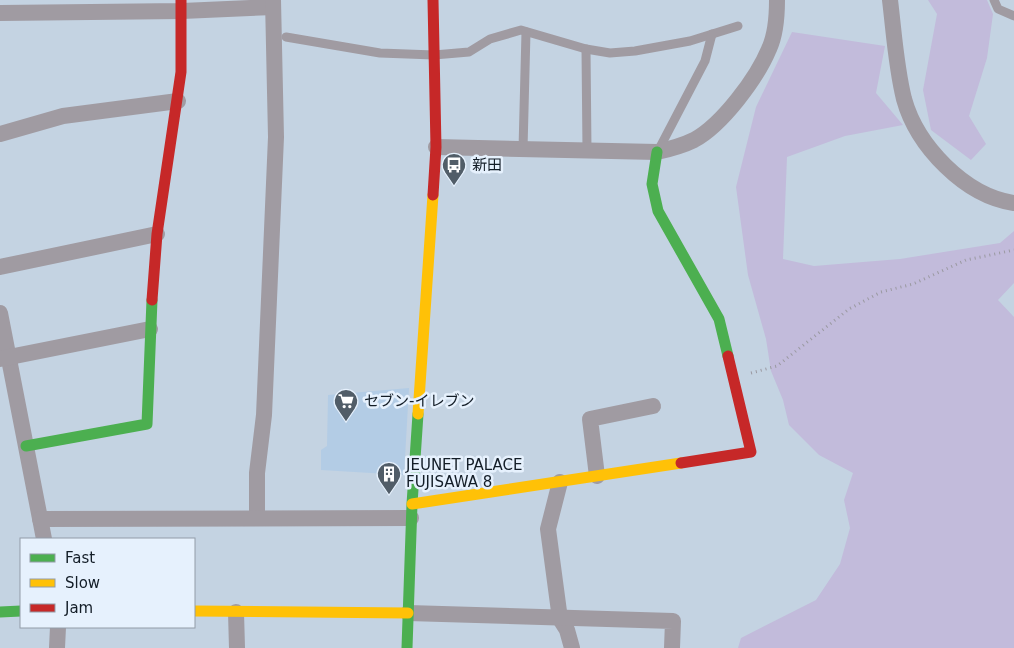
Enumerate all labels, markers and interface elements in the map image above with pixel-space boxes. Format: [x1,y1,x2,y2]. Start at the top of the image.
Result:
bus stop icon: 新田 [441,152,467,186]
place label: 新田 [472,156,502,174]
supermarket icon: セブン-イレブン [333,388,359,422]
place label: セブン-イレブン [364,392,474,410]
place label: JEUNET PALACE FUJISAWA 8 [405,456,523,491]
building icon: JEUNET PALACE FUJISAWA 8 [376,461,402,495]
legend [20,538,195,628]
text: Fast [65,549,95,567]
text: Slow [65,574,100,592]
text: Jam [64,599,93,617]

